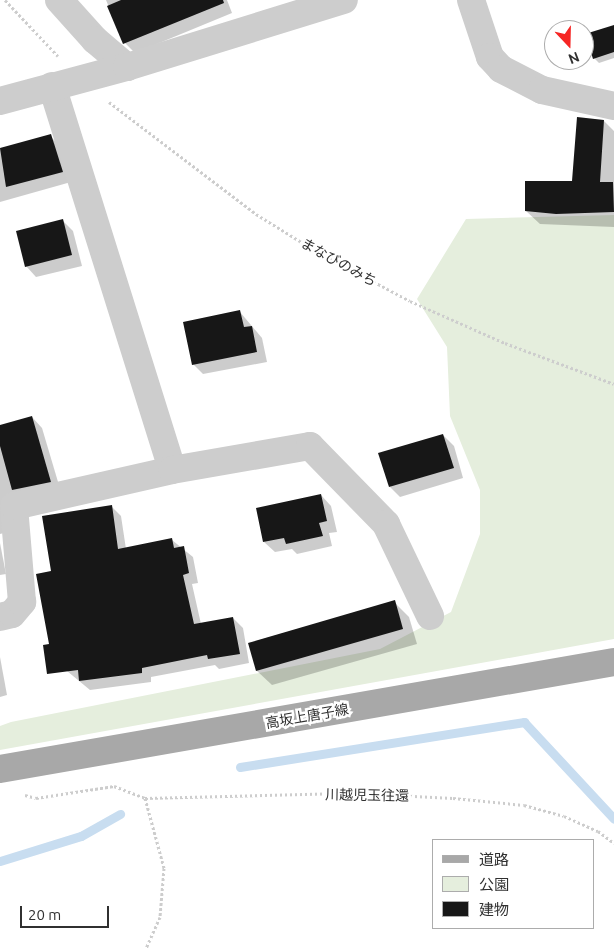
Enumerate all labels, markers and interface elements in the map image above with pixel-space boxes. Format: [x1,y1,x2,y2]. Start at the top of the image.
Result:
north arrow [544,20,594,70]
text: N [566,49,582,67]
street label: まなびのみち [298,234,380,290]
street label: 高坂上唐子線 [264,700,350,732]
street label: 川越児玉往還 [325,786,409,804]
legend [432,839,594,929]
text: 道路 [479,851,509,868]
text: 公園 [479,876,509,893]
scale bar [22,896,111,928]
text: 建物 [479,901,509,918]
text: 20 m [28,906,61,923]

